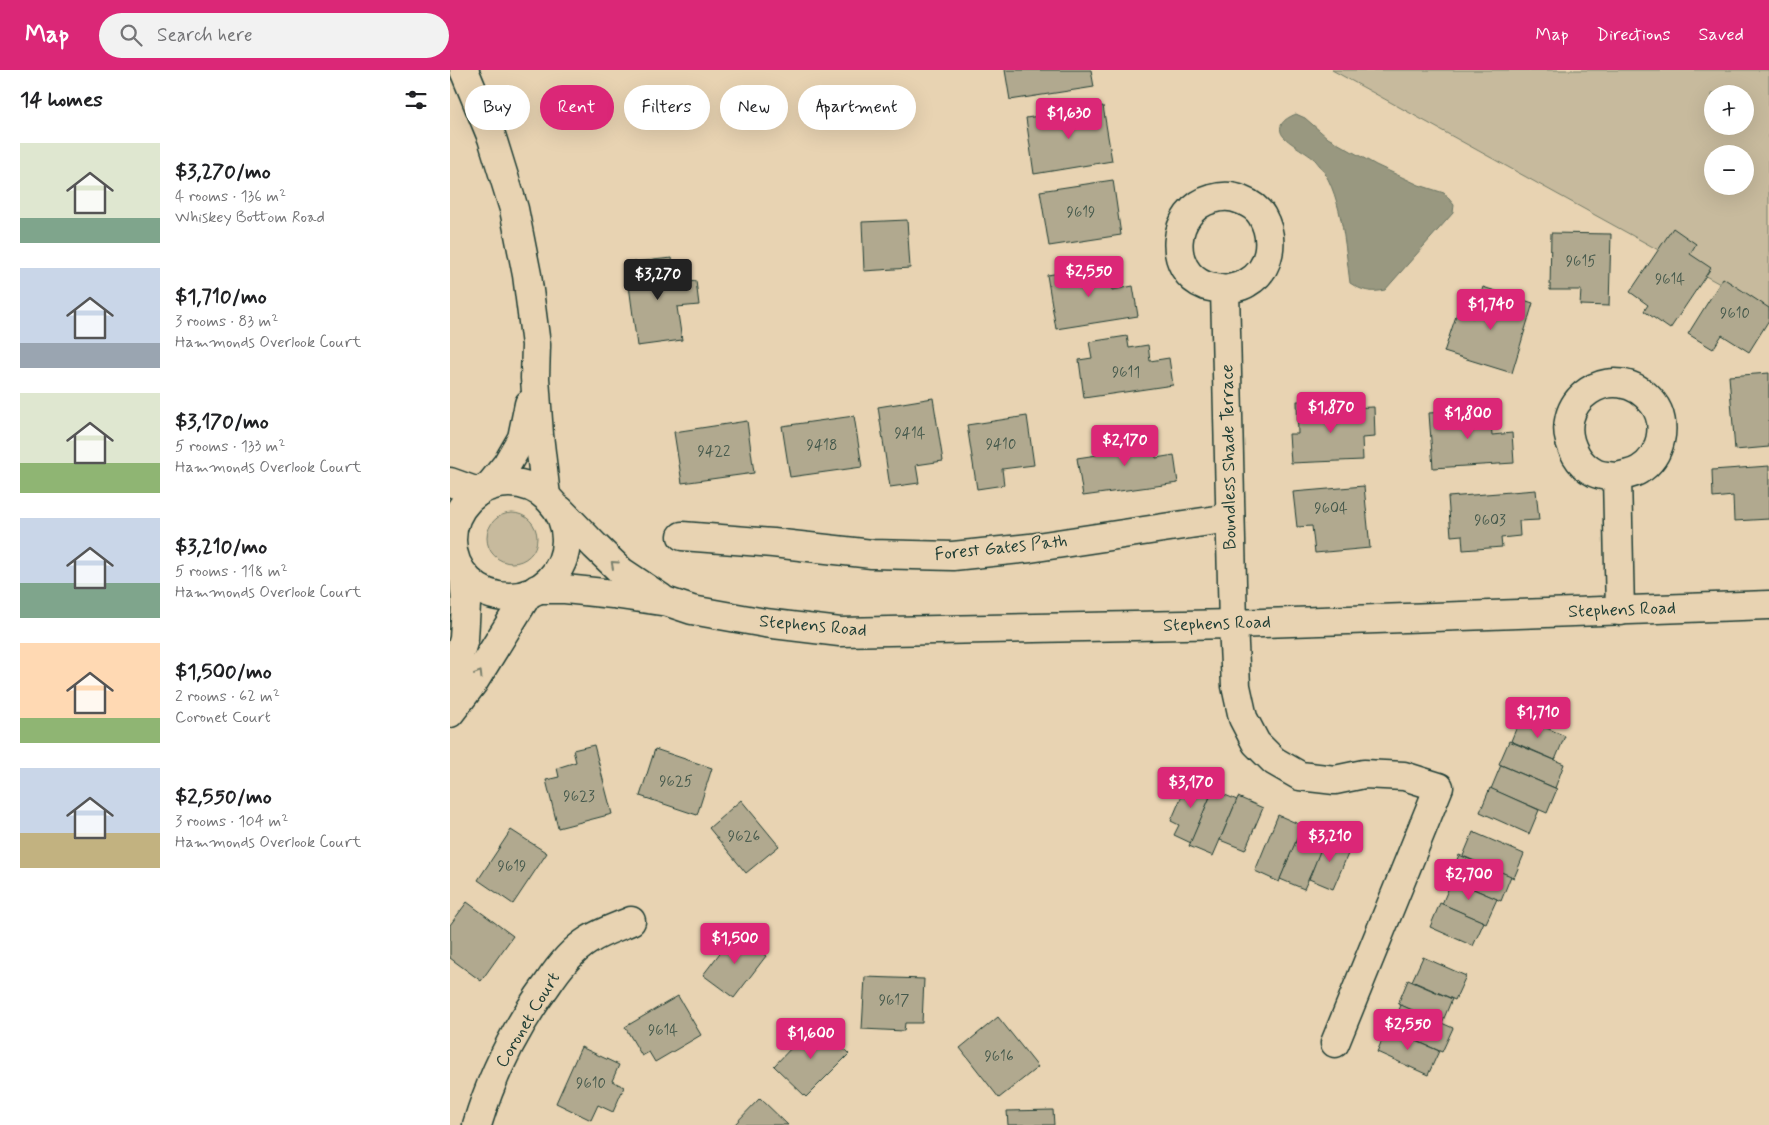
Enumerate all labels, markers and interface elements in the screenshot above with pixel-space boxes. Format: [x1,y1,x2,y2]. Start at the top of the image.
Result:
search box [99,13,449,58]
text: Map [25,20,69,51]
icon: search [117,21,145,49]
text: Search here [157,23,253,48]
text: Map [1536,23,1569,47]
text: Directions [1597,23,1671,47]
text: Saved [1699,23,1744,47]
chip: Buy [465,85,530,130]
chip: Rent [540,85,614,130]
chip: Filters [624,85,710,130]
chip: New [720,85,788,130]
chip: Apartment [798,85,916,130]
map controls [1704,85,1754,195]
button: + [1704,85,1754,135]
text: 14 homes [20,86,103,114]
icon: filters [402,86,430,114]
pin: $1,630 [1028,98,1110,140]
text: $1,630 [1047,103,1091,124]
button: − [1704,145,1754,195]
text: $3,270/mo [175,158,271,186]
icon: home [60,163,120,223]
text: 4 rooms · 136 m² [175,186,286,207]
house number: 9619 [1067,203,1095,223]
text: Whiskey Bottom Road [175,207,325,228]
house number: 9615 [1566,252,1596,272]
pin: $2,550 [1048,256,1130,298]
pin: $3,270 [617,258,699,301]
text: $2,550 [1065,261,1113,282]
text: $3,270 [635,264,681,285]
house number: 9614 [1655,270,1685,290]
text: $1,710/mo [175,283,267,311]
icon: home [60,288,120,348]
pin: $1,740 [1450,288,1532,331]
text: $1,740 [1468,294,1514,315]
house number: 9610 [1720,304,1750,324]
text: 3 rooms · 83 m² [175,311,278,332]
text: Hammonds Overlook Court [175,332,361,353]
house number: 9611 [1112,363,1140,383]
street label: Boundless Shade Terrace [1215,364,1243,550]
pin: $1,870 [1290,392,1372,434]
text: $1,870 [1308,397,1354,418]
pin: $1,800 [1427,398,1509,440]
text: $1,800 [1444,403,1492,424]
text: $3,170/mo [175,408,269,436]
icon: home [60,413,120,473]
house number: 9414 [894,424,926,444]
pin: $2,170 [1084,424,1166,467]
text: $2,170 [1102,430,1148,451]
house number: 9410 [986,435,1016,455]
text: 5 rooms · 133 m² [175,436,285,457]
house number: 9418 [807,436,837,456]
house number: 9422 [698,442,730,462]
text: Hammonds Overlook Court [175,457,361,478]
house number: 9604 [1314,499,1348,519]
house number: 9603 [1474,511,1506,531]
street label: Forest Gates Path [933,529,1069,567]
text: $3,210/mo [175,533,267,561]
icon: home [60,538,120,598]
text: 5 rooms · 118 m² [175,561,288,582]
one-way arrow [610,561,619,570]
text: Hammonds Overlook Court [175,582,361,603]
street label: Stephens Road [1568,596,1676,624]
street label: Stephens Road [758,609,868,643]
street label: Stephens Road [1163,610,1271,638]
text: $1,500/mo [175,658,272,686]
icon: home [60,663,120,723]
one-way arrow [472,670,482,679]
text: 2 rooms · 62 m² [175,686,280,707]
pin: $1,710 [1497,696,1579,739]
text: $1,710 [1516,702,1560,723]
text: Coronet Court [175,707,271,728]
pin: $3,170 [1150,766,1232,809]
house number: 9625 [659,772,693,792]
text: $3,170 [1169,772,1213,793]
text: $2,550/mo [175,783,272,811]
house number: 9623 [563,787,595,807]
icon: home [60,788,120,848]
text: 3 rooms · 104 m² [175,811,288,832]
pin: $3,210 [1289,820,1371,863]
text: $3,210 [1308,826,1352,847]
house number: 9626 [728,827,760,847]
text: Hammonds Overlook Court [175,832,361,853]
house number: 9619 [498,857,526,877]
pin: $2,700 [1428,858,1510,901]
text: $2,700 [1445,864,1493,885]
pin: $1,500 [694,922,776,965]
text: $1,500 [711,928,759,949]
street label: Coronet Court [490,967,566,1072]
house number: 9617 [879,991,909,1011]
pin: $2,550 [1367,1008,1449,1051]
text: $2,550 [1384,1014,1432,1035]
pin: $1,600 [770,1018,852,1060]
house number: 9614 [648,1021,678,1041]
text: $1,600 [787,1023,835,1044]
house number: 9616 [984,1047,1014,1067]
house number: 9610 [576,1074,606,1094]

